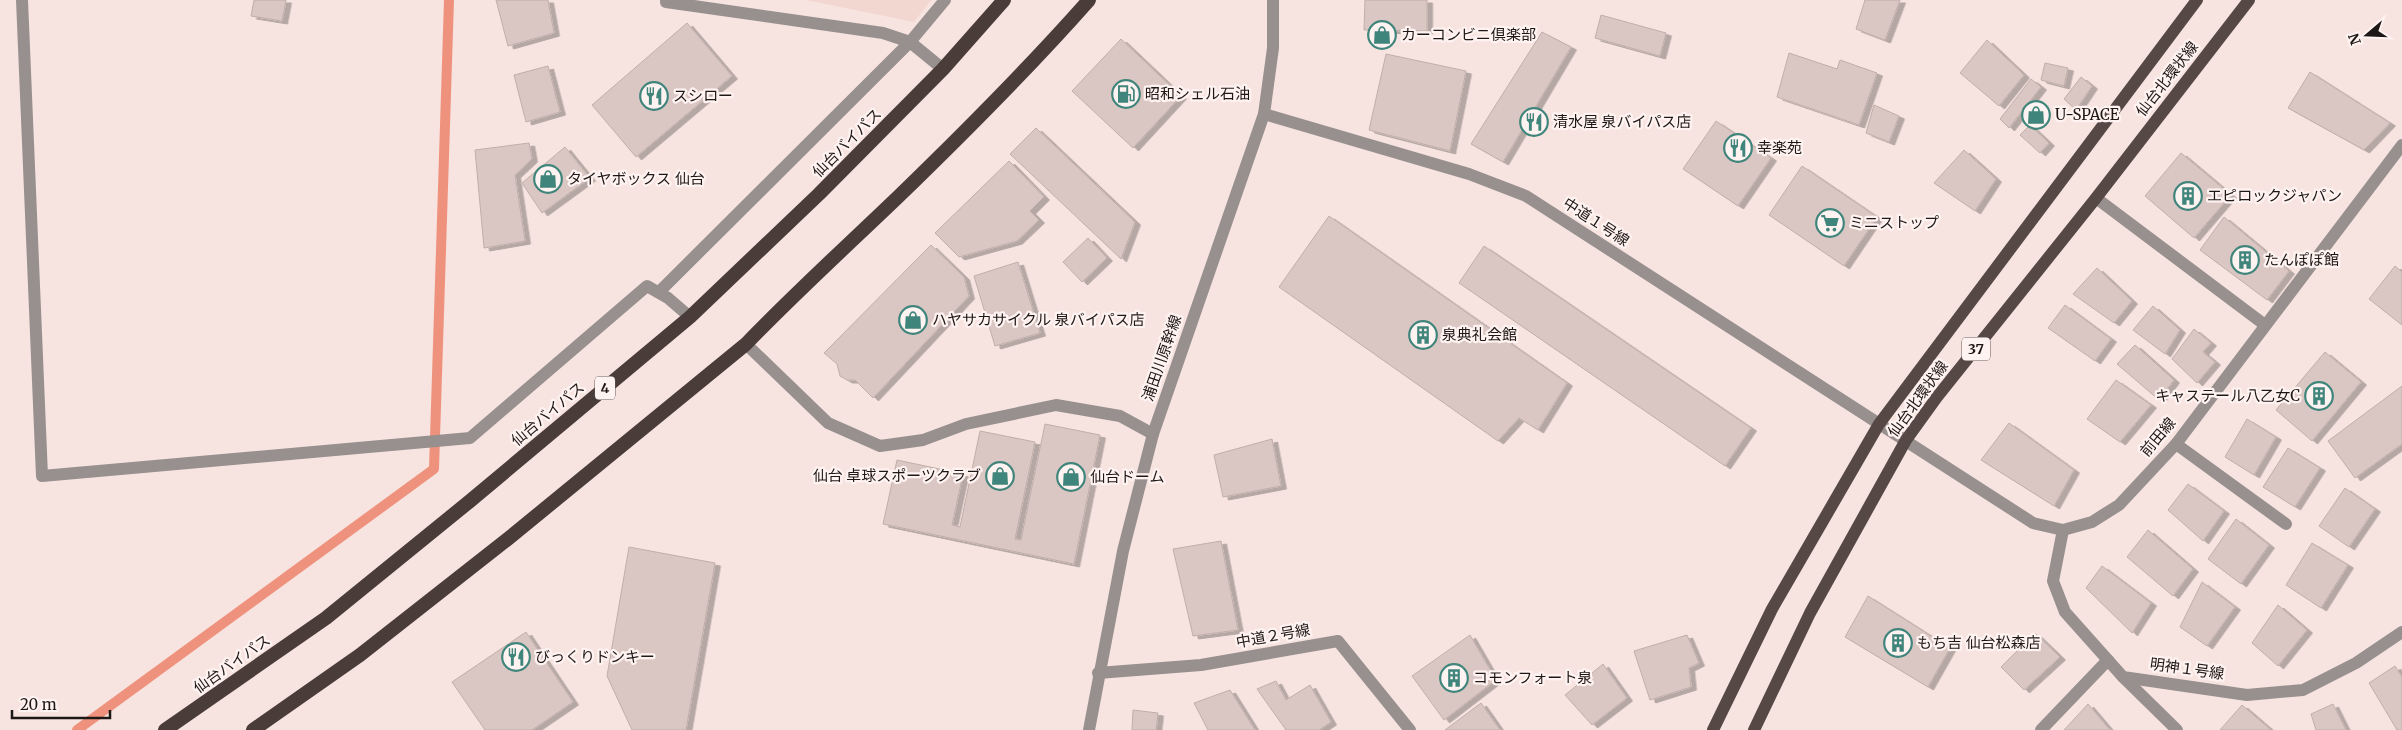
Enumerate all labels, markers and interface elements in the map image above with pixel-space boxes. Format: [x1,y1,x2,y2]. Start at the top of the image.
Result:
north arrow [2342,10,2392,60]
shop icon: カーコンビニ倶楽部 [1367,20,1397,50]
place label: カーコンビニ倶楽部 [1401,25,1536,44]
text: N [2344,31,2365,47]
street label: 仙台北環状線 [2131,37,2202,120]
fuel station icon: 昭和シェル石油 [1111,79,1141,109]
restaurant icon: スシロー [639,81,669,111]
place label: 昭和シェル石油 [1145,84,1250,103]
place label: スシロー [673,86,733,105]
shop icon: U-SPACE [2021,100,2051,130]
street label: 仙台バイパス [808,104,885,181]
place label: U-SPACE [2055,105,2120,124]
restaurant icon: 清水屋 泉バイパス店 [1519,107,1549,137]
place label: 清水屋 泉バイパス店 [1553,112,1691,131]
restaurant icon: 幸楽苑 [1723,133,1753,163]
place label: 幸楽苑 [1757,138,1802,157]
shop icon: タイヤボックス 仙台 [533,164,563,194]
place label: タイヤボックス 仙台 [567,169,705,188]
building icon: エピロックジャパン [2173,181,2203,211]
place label: エピロックジャパン [2207,186,2342,205]
street label: 中道１号線 [1560,193,1633,250]
supermarket icon: ミニストップ [1815,208,1845,238]
place label: ミニストップ [1849,213,1939,232]
building icon: たんぽぽ館 [2230,245,2260,275]
place label: たんぽぽ館 [2264,250,2339,269]
shop icon: ハヤサカサイクル 泉バイパス店 [898,305,928,335]
place label: ハヤサカサイクル 泉バイパス店 [932,310,1145,329]
street label: 浦田川原幹線 [1138,312,1185,403]
building icon: 泉典礼会館 [1408,320,1438,350]
place label: 泉典礼会館 [1442,325,1517,344]
road number: 37 [1962,338,1990,360]
street label: 仙台北環状線 [1883,357,1952,441]
road number: 4 [595,376,615,399]
street label: 仙台バイパス [507,378,588,450]
building icon: キャステール八乙女C [2304,381,2334,411]
place label: キャステール八乙女C [2155,386,2300,405]
street label: 前田線 [2136,413,2179,460]
shop icon: 仙台 卓球スポーツクラブ [985,461,1015,491]
shop icon: 仙台ドーム [1056,462,1086,492]
place label: 仙台 卓球スポーツクラブ [813,466,981,485]
place label: 仙台ドーム [1090,467,1165,486]
street label: 中道２号線 [1234,620,1312,651]
building icon: もち吉 仙台松森店 [1883,628,1913,658]
street label: 仙台バイパス [190,630,274,697]
place label: もち吉 仙台松森店 [1917,633,2041,652]
restaurant icon: びっくりドンキー [501,642,531,672]
place label: びっくりドンキー [535,647,655,666]
street label: 明神１号線 [2149,654,2226,683]
building icon: コモンフォート泉 [1439,663,1469,693]
place label: コモンフォート泉 [1473,668,1593,687]
scale bar [12,688,110,720]
text: 20 m [20,695,57,714]

